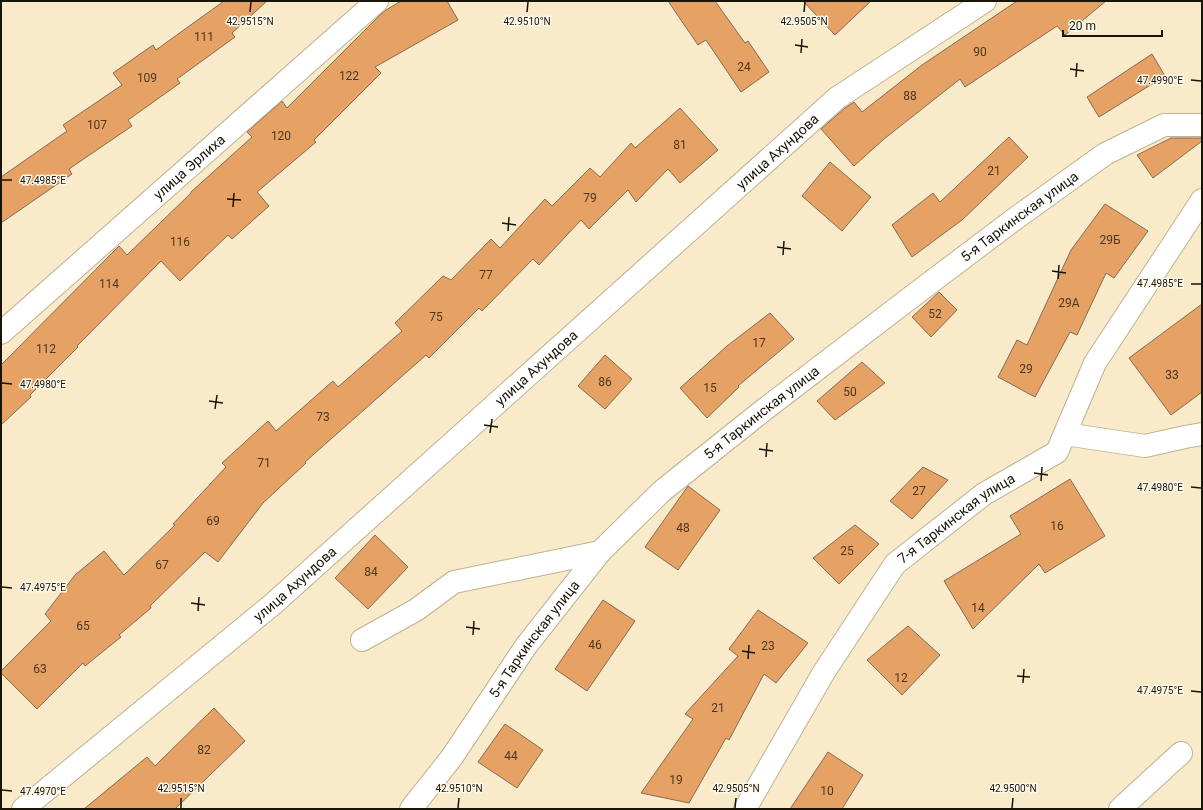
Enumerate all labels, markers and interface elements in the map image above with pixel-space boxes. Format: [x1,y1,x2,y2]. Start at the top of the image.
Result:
scale bar [1063,12,1162,38]
text: 42.9515°N [226,16,274,27]
text: 42.9510°N [503,16,551,27]
text: 42.9505°N [780,16,828,27]
text: 20 m [1069,19,1096,33]
house number: 111 [194,30,214,44]
house number: 90 [973,45,987,59]
house number: 24 [737,60,751,74]
house number: 122 [339,69,359,83]
house number: 109 [137,71,157,85]
text: 47.4990°E [1137,75,1183,86]
house number: 88 [903,89,917,103]
street label: улица Ахундова [733,110,822,192]
house number: 107 [87,118,107,132]
house number: 120 [271,129,291,143]
street label: улица Эрлиха [150,131,228,203]
house number: 81 [673,138,687,152]
house number: 21 [987,164,1001,178]
street label: 5-я Таркинская улица [958,168,1081,265]
text: 47.4985°E [20,175,66,186]
house number: 79 [583,191,597,205]
house number: 29Б [1099,233,1121,247]
house number: 116 [170,235,190,249]
house number: 77 [479,268,493,282]
house number: 114 [99,277,119,291]
text: 47.4985°E [1137,278,1183,289]
house number: 29А [1058,296,1080,310]
house number: 52 [928,307,942,321]
house number: 75 [429,310,443,324]
street label: улица Ахундова [492,327,581,409]
house number: 17 [752,336,766,350]
house number: 112 [36,342,56,356]
house number: 29 [1019,362,1033,376]
street label: 5-я Таркинская улица [701,363,822,462]
house number: 33 [1165,368,1179,382]
house number: 86 [598,375,612,389]
text: 47.4980°E [20,379,66,390]
house number: 15 [703,381,717,395]
house number: 50 [843,385,857,399]
house number: 73 [316,410,330,424]
house number: 71 [257,456,271,470]
street label: 7-я Таркинская улица [895,470,1018,567]
text: 47.4980°E [1137,482,1183,493]
house number: 27 [912,484,926,498]
house number: 69 [206,514,220,528]
house number: 16 [1050,519,1064,533]
house number: 48 [676,521,690,535]
street label: улица Ахундова [250,543,339,625]
house number: 25 [840,544,854,558]
house number: 67 [155,558,169,572]
house number: 84 [364,565,378,579]
street label: 5-я Таркинская улица [486,577,583,701]
text: 47.4975°E [20,582,66,593]
house number: 14 [971,601,985,615]
house number: 65 [76,619,90,633]
house number: 46 [588,638,602,652]
house number: 23 [761,639,775,653]
house number: 63 [33,662,47,676]
house number: 12 [894,671,908,685]
text: 47.4975°E [1137,685,1183,696]
house number: 21 [711,701,725,715]
house number: 82 [197,743,211,757]
house number: 44 [504,749,518,763]
house number: 19 [669,773,683,787]
text: 42.9515°N [157,783,205,794]
text: 42.9510°N [435,783,483,794]
text: 42.9505°N [712,783,760,794]
text: 42.9500°N [989,783,1037,794]
house number: 10 [820,784,834,798]
text: 47.4970°E [20,786,66,797]

